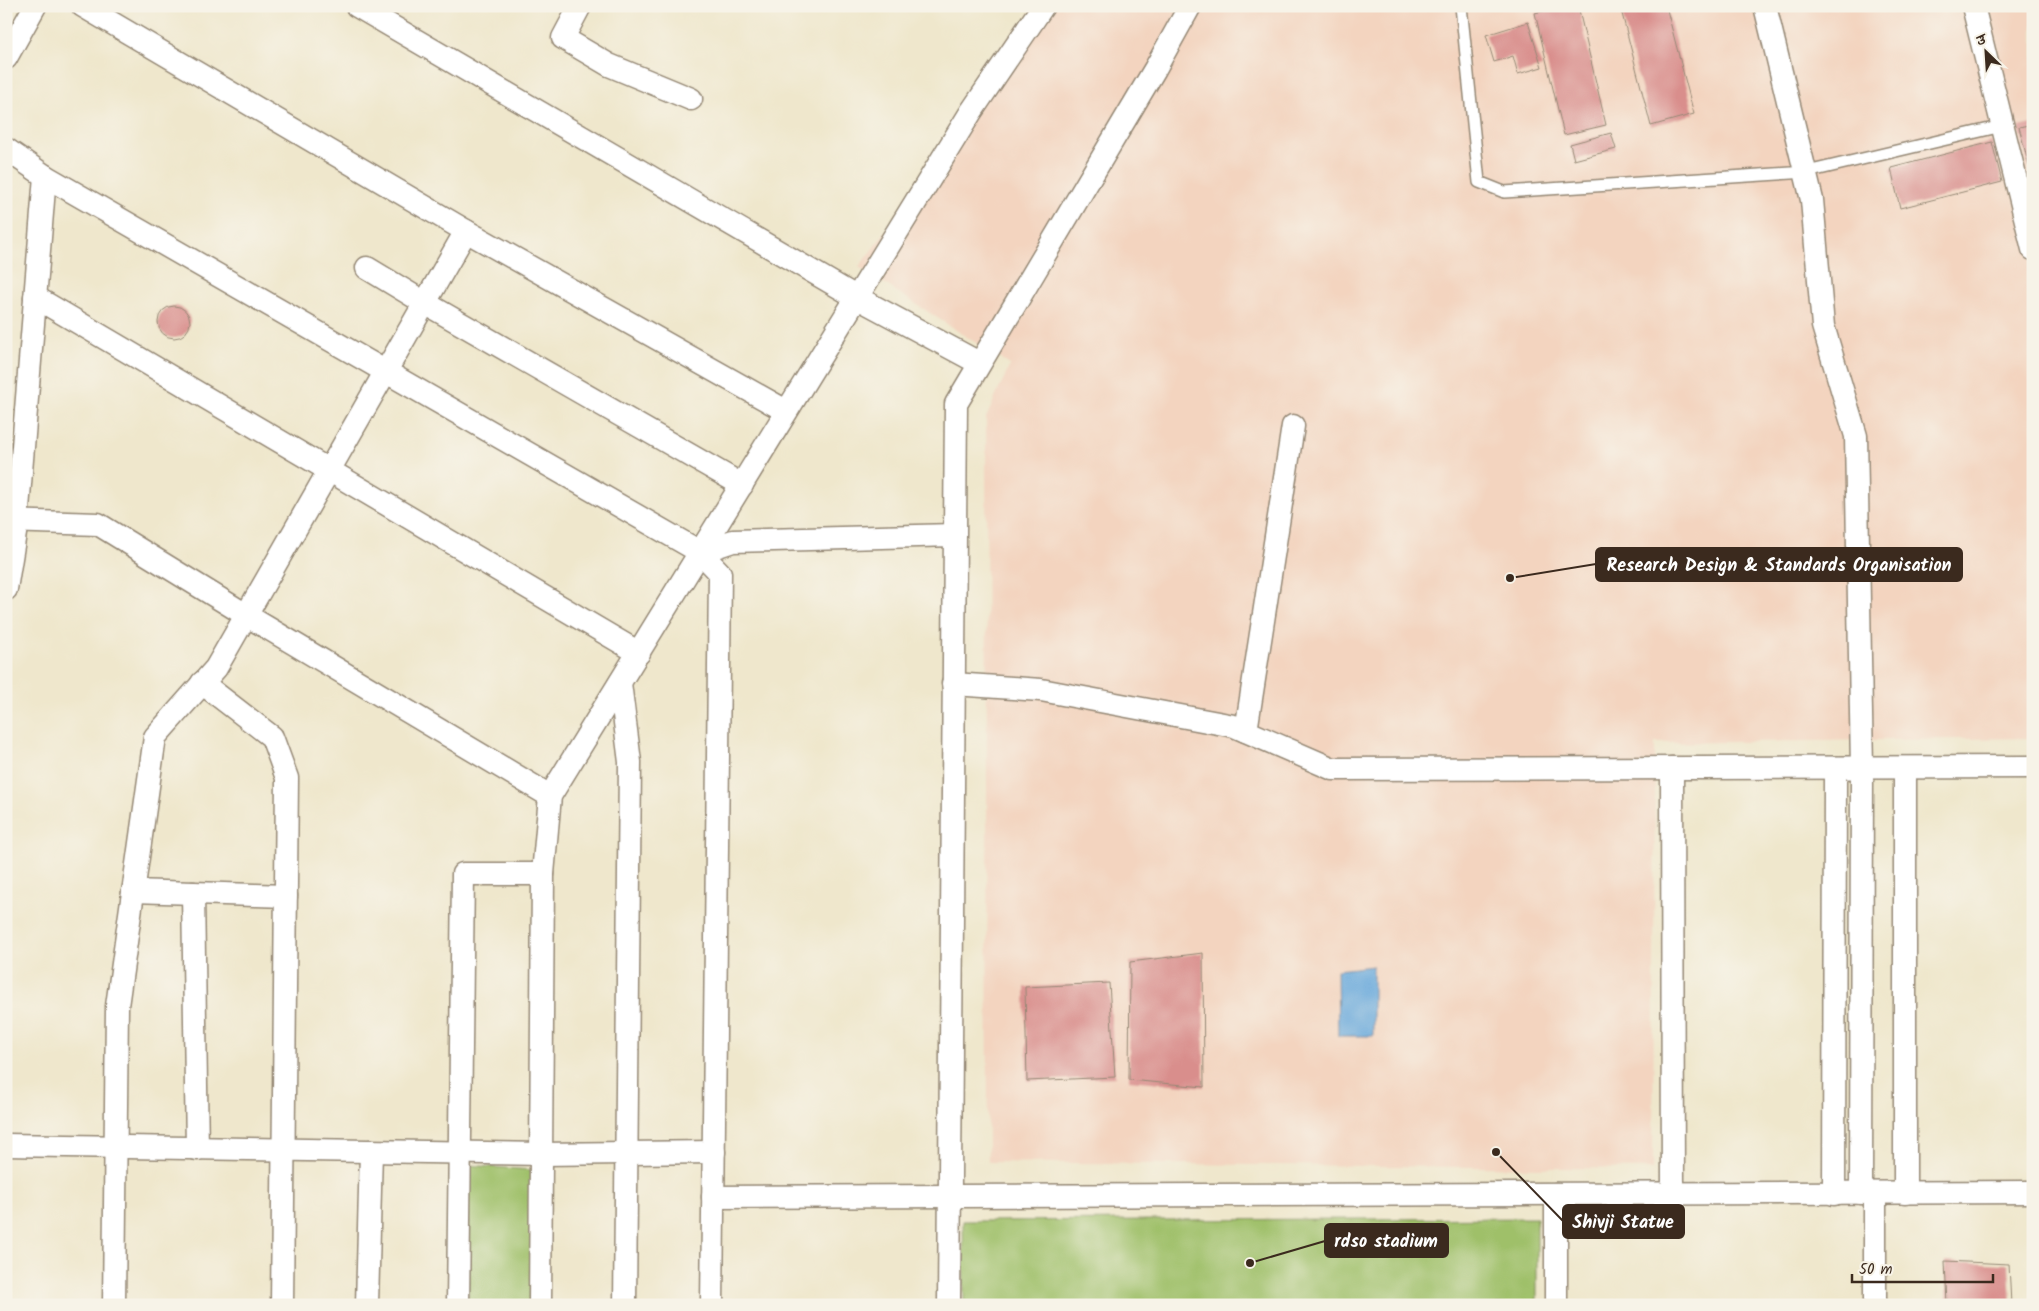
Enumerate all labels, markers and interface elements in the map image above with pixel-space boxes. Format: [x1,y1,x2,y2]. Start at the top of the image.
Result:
north arrow [1962,28,2012,78]
text: उ [1972,28,1992,53]
callout: Research Design & Standards Organisation [1596,548,1962,581]
text: Research Design & Standards Organisation [1606,552,1952,581]
callout: Shivji Statue [1563,1205,1684,1238]
text: Shivji Statue [1572,1209,1674,1238]
callout: rdso stadium [1325,1224,1448,1257]
text: rdso stadium [1334,1228,1438,1257]
scale bar [1852,1251,1993,1283]
text: 50 m [1859,1258,1893,1282]

